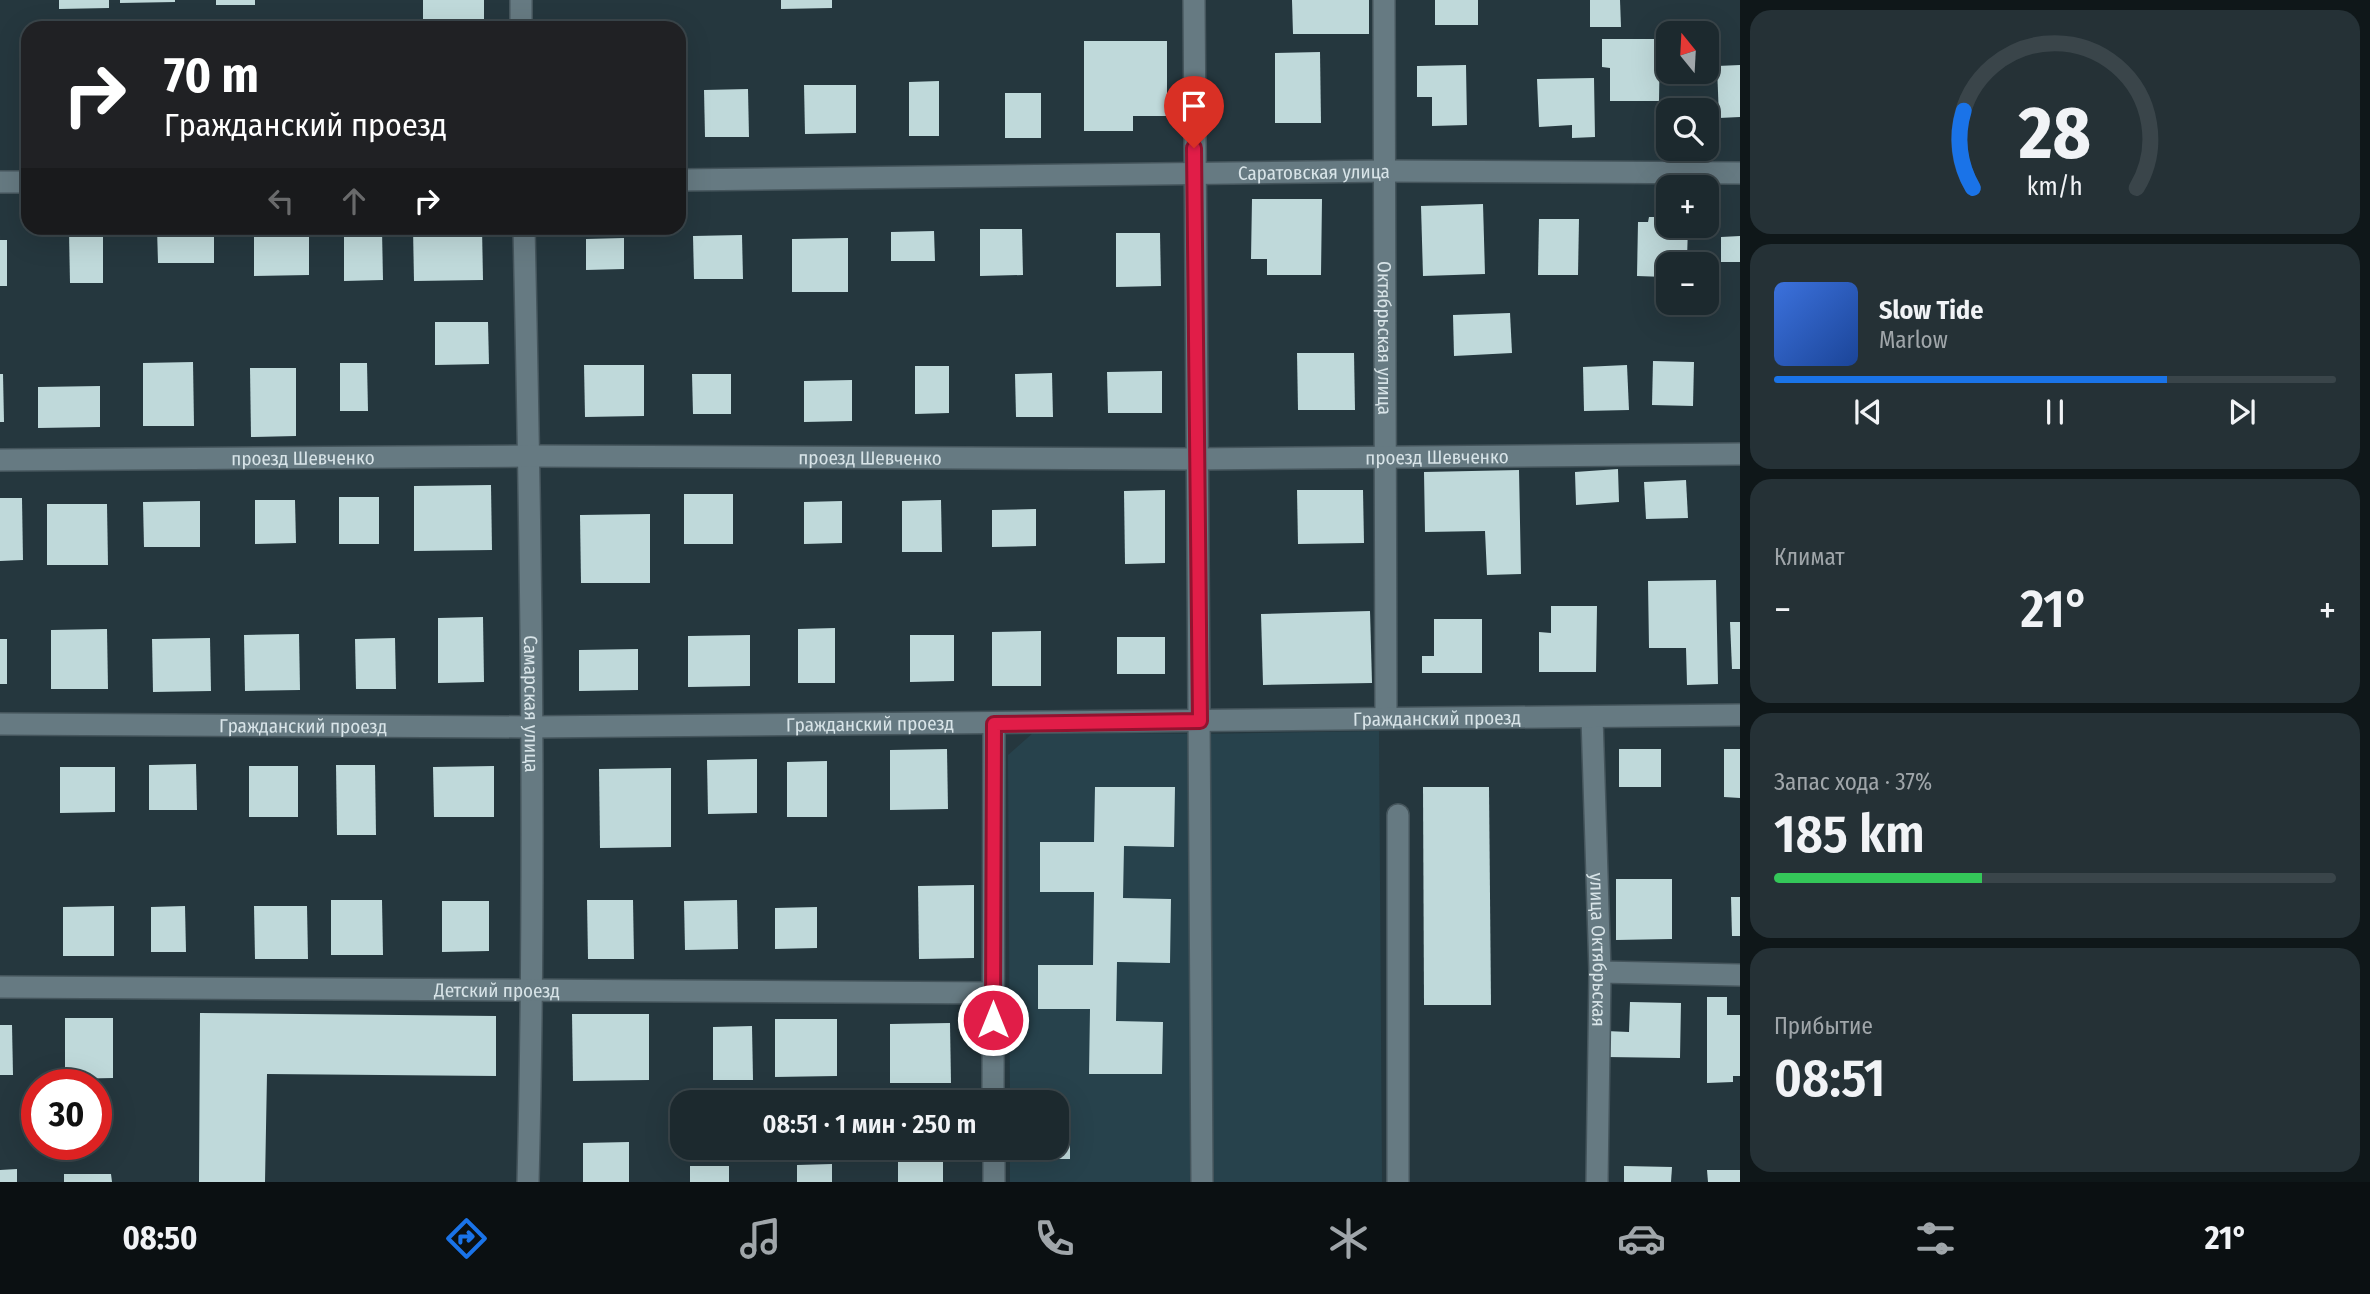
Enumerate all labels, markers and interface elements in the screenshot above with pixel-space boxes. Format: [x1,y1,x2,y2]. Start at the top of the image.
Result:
north arrow [1656,21,1718,84]
map controls [1656,21,1719,315]
text: 70 m [164,46,259,105]
icon: right [49,49,140,140]
pin [1164,76,1224,148]
icon: arrive [1175,87,1213,125]
text: 28 [2018,91,2091,178]
button: search [1656,98,1719,161]
text: Гражданский проезд [164,106,447,144]
street label: Саратовская улица [1238,159,1390,184]
text: km/h [2027,172,2083,202]
button: + [1656,175,1719,238]
icon: left [262,182,300,220]
icon: ahead [335,182,373,220]
icon: right [408,182,446,220]
button: − [1656,252,1719,315]
street label: Октябрьская улица [1373,261,1397,415]
text: Slow Tide [1879,295,1983,326]
text: Marlow [1879,326,1948,354]
icon: previous [1849,393,1887,431]
icon: pause [2036,393,2074,431]
icon: next [2223,393,2261,431]
street label: проезд Шевченко [1365,445,1509,469]
street label: проезд Шевченко [231,446,375,470]
street label: проезд Шевченко [798,446,942,469]
text: Климат [1774,543,1845,571]
text: 21° [2020,578,2089,641]
text: − [1774,587,1791,633]
text: + [2319,587,2336,633]
street label: Самарская улица [520,635,543,773]
street label: Гражданский проезд [1353,706,1521,730]
street label: Гражданский проезд [786,711,954,736]
street label: Гражданский проезд [219,714,387,738]
text: Запас хода · 37% [1774,768,1932,796]
text: 185 km [1774,803,1925,866]
street label: улица Октябрьская [1585,873,1612,1027]
street label: Детский проезд [433,978,560,1002]
position arrow [956,983,1030,1057]
text: Прибытие [1774,1012,1873,1040]
text: 08:51 [1774,1047,1885,1110]
speed limit sign: 30 [21,1069,112,1160]
text: 08:51 · 1 мин · 250 m [763,1109,976,1140]
icon: directions [442,1214,491,1263]
icon: music [736,1214,785,1263]
icon: phone [1030,1214,1079,1263]
icon: climate [1324,1214,1373,1263]
icon: car [1617,1214,1666,1263]
icon: filters [1911,1214,1960,1263]
text: 08:50 [122,1219,198,1257]
text: 21° [2205,1219,2248,1257]

